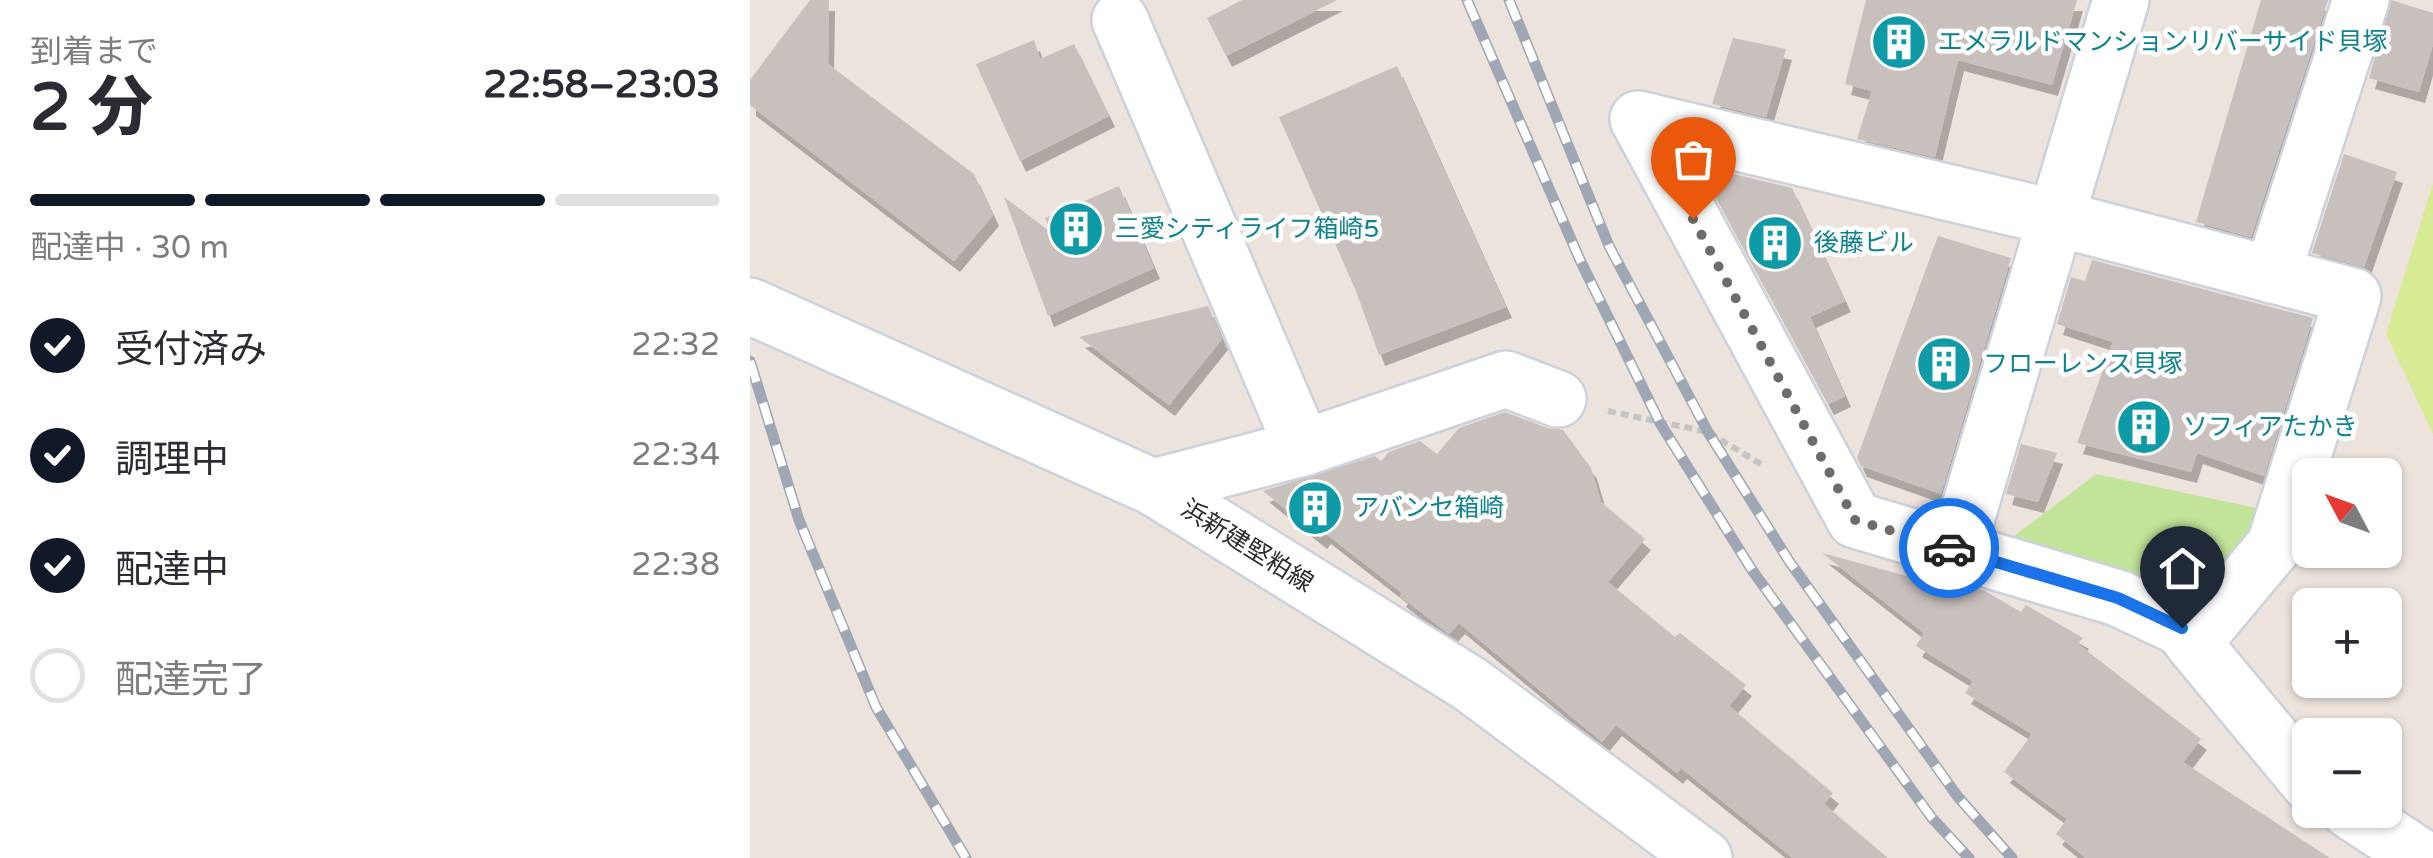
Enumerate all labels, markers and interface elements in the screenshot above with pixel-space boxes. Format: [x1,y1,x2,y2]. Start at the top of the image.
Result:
building icon: エメラルドマンションリバーサイド貝塚 [1869,12,1929,72]
place label: エメラルドマンションリバーサイド貝塚 [1938,27,2388,57]
text: 到着まで [30,33,158,71]
text: 22:58–23:03 [483,62,720,108]
text: 2 分 [30,69,153,148]
pin [1651,117,1736,220]
icon: bag [1666,132,1721,187]
building icon: 三愛シティライフ箱崎5 [1046,199,1106,259]
building icon: 後藤ビル [1745,213,1805,273]
place label: 三愛シティライフ箱崎5 [1115,214,1379,244]
place label: 後藤ビル [1814,228,1914,258]
text: 配達中 · 30 m [30,229,229,267]
icon: check [30,318,85,373]
text: 22:32 [631,326,720,364]
text: 受付済み [115,327,267,373]
building icon: フローレンス貝塚 [1914,334,1974,394]
place label: フローレンス貝塚 [1983,349,2183,379]
building icon: ソフィアたかき [2114,397,2174,457]
place label: ソフィアたかき [2183,412,2358,442]
icon: check [30,428,85,483]
text: 22:34 [631,436,720,474]
text: 調理中 [115,437,229,483]
north arrow [2292,458,2402,568]
map controls [2292,458,2402,828]
building icon: アバンセ箱崎 [1285,478,1345,538]
place label: アバンセ箱崎 [1354,493,1504,523]
street label: 浜新建堅粕線 [1175,494,1319,598]
courier [1899,498,1999,598]
icon: car [1922,521,1977,576]
pin [2140,526,2225,629]
icon: check [30,538,85,593]
icon: home [2155,541,2210,596]
text: 22:38 [631,546,720,584]
text: 配達中 [115,547,229,593]
button: + [2292,588,2402,698]
text: 配達完了 [115,657,267,703]
button: − [2292,718,2402,828]

